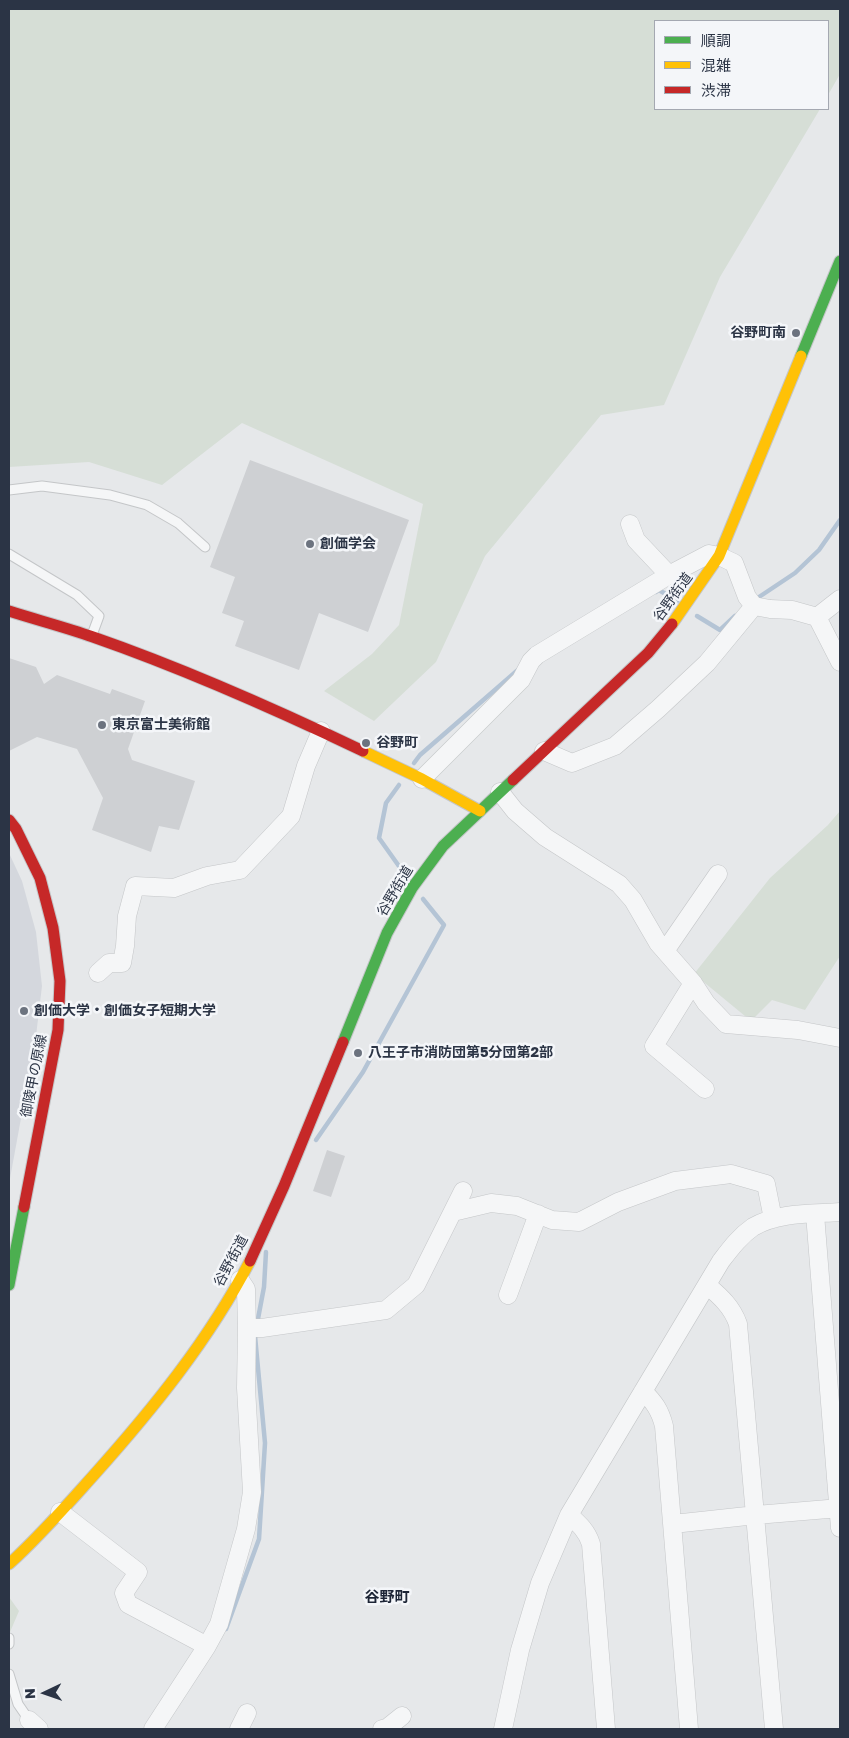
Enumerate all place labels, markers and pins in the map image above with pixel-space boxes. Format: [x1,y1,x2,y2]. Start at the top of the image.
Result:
place label: 谷野町南 [730,325,786,341]
marker: 谷野町南 [790,327,802,339]
place label: 創価学会 [320,536,376,552]
marker: 創価学会 [304,538,316,550]
place label: 東京富士美術館 [112,717,210,733]
marker: 東京富士美術館 [96,719,108,731]
place label: 谷野町 [376,735,418,751]
marker: 谷野町 [360,737,372,749]
place label: 創価大学・創価女子短期大学 [34,1003,216,1019]
marker: 創価大学・創価女子短期大学 [18,1005,30,1017]
place label: 八王子市消防団第5分団第2部 [368,1045,553,1061]
marker: 八王子市消防団第5分団第2部 [352,1047,364,1059]

